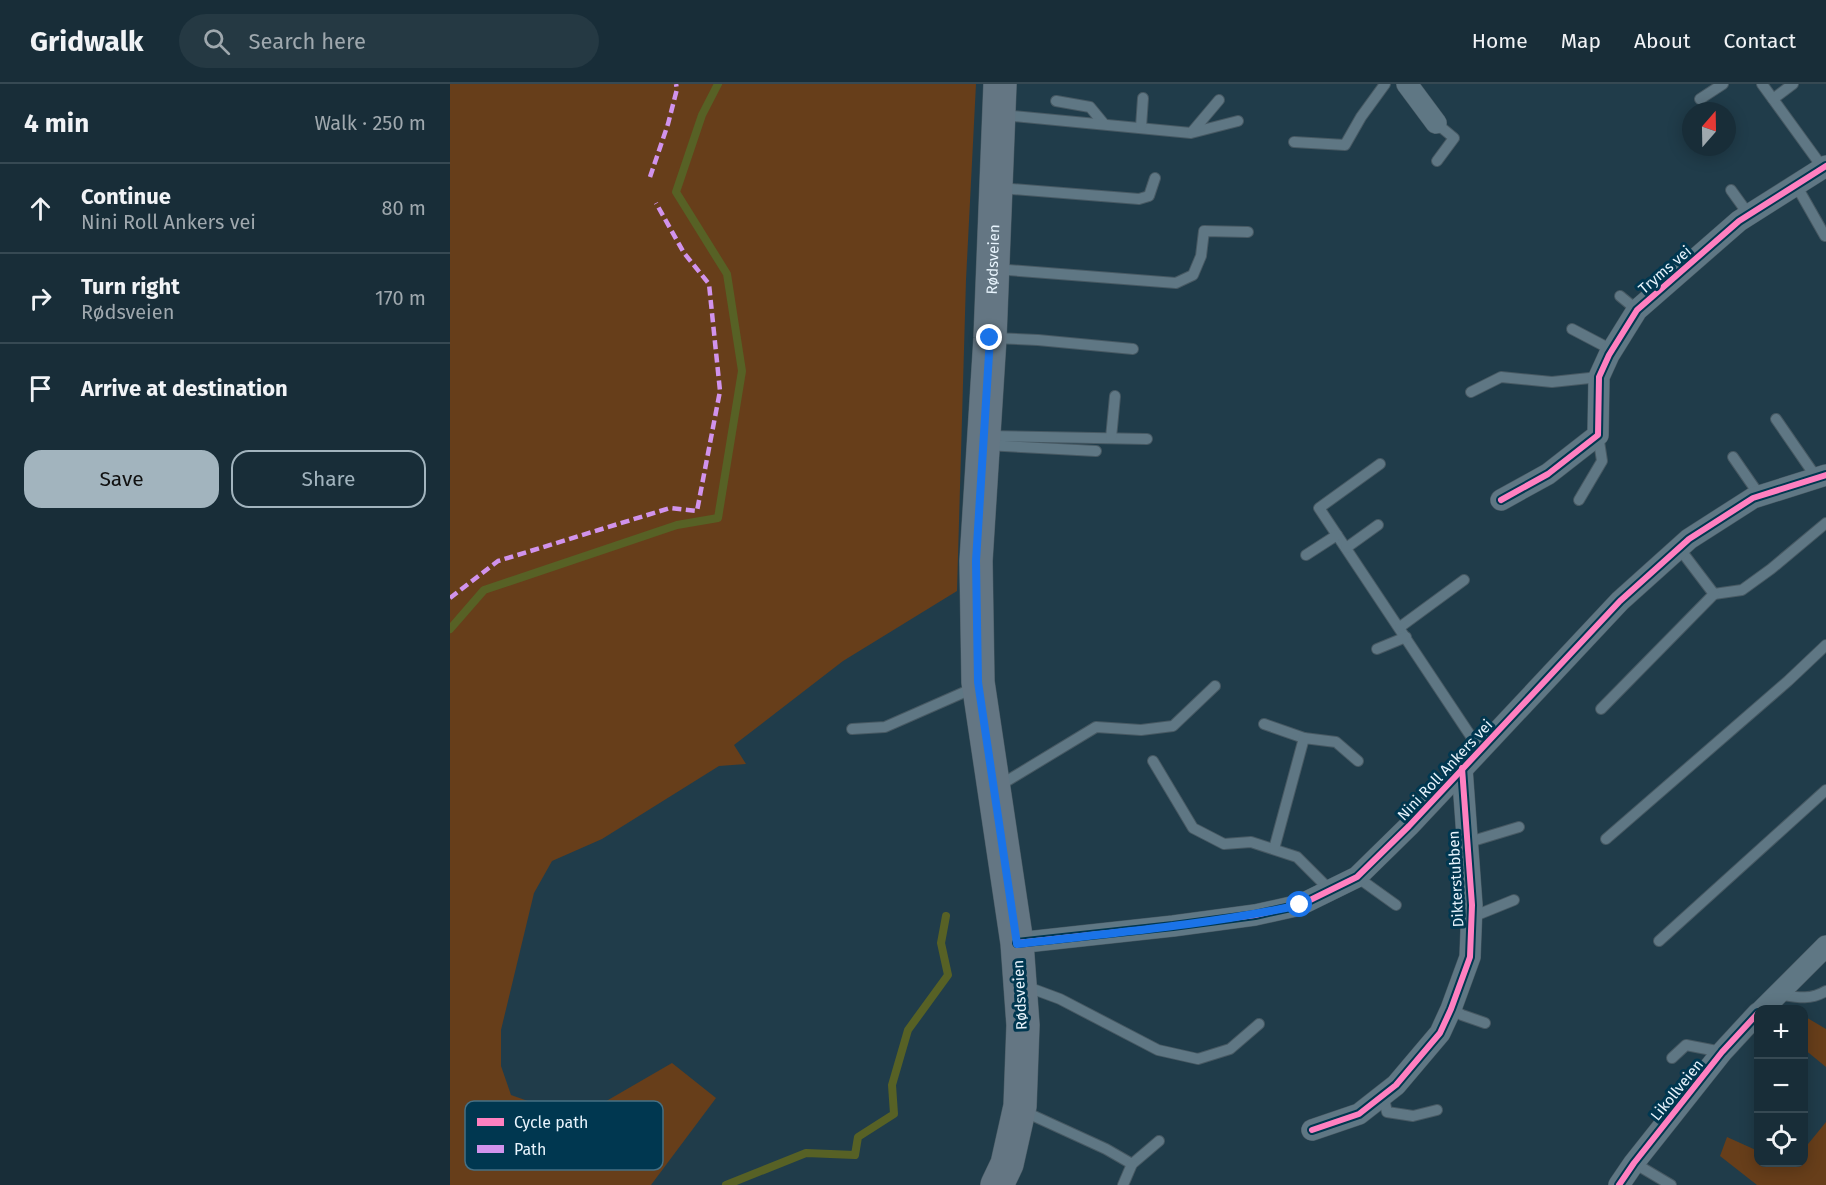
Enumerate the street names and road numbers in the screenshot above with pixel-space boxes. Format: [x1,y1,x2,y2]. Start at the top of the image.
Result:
street label: Rødsveien [983,224,1003,295]
street label: Tryms vei [1635,242,1695,298]
street label: Nini Roll Ankers vei [1394,716,1496,824]
street label: Dikterstubben [1444,830,1468,928]
street label: Rødsveien [1009,960,1031,1030]
street label: Likollveien [1647,1056,1707,1124]

